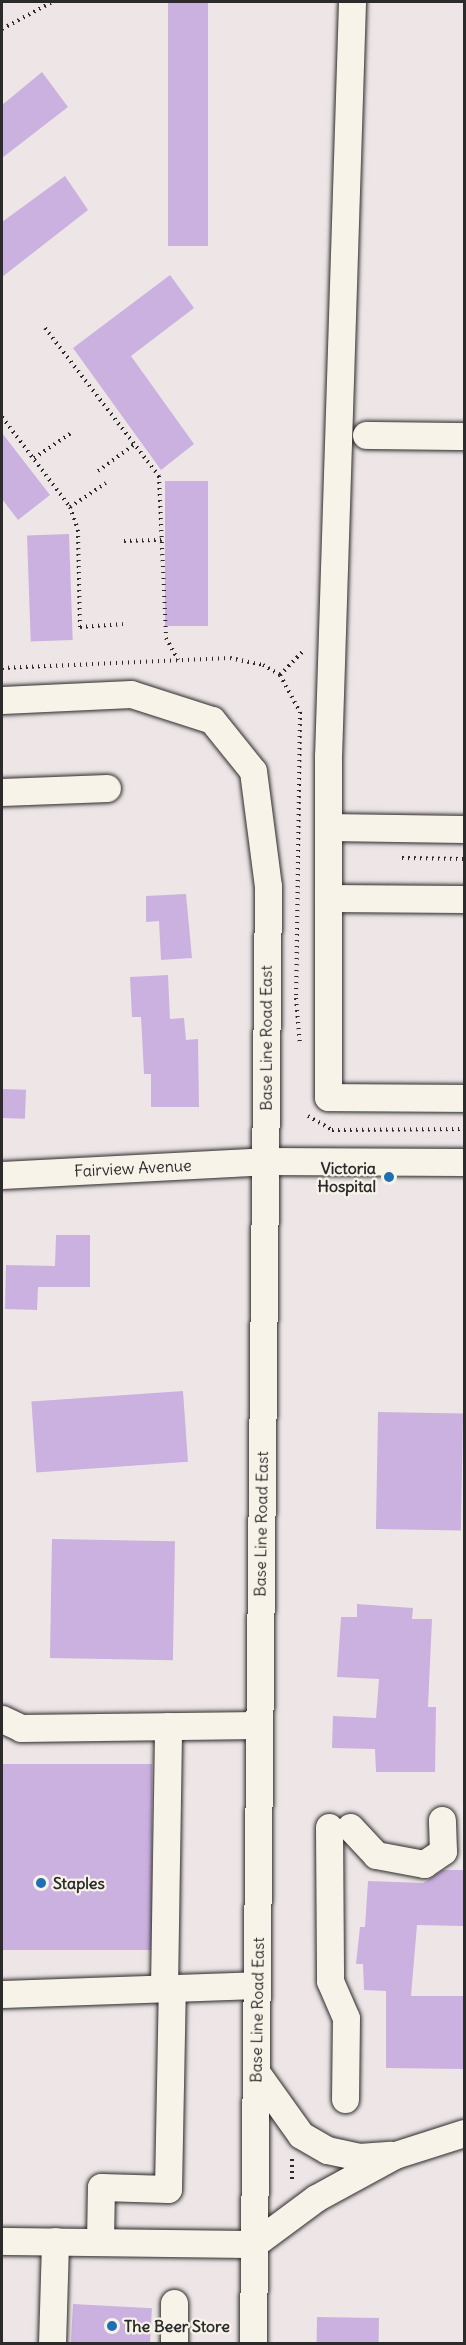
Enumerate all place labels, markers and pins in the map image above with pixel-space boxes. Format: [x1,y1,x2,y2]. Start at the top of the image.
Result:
place label: Victoria Hospital [317,1158,376,1196]
marker: Victoria Hospital [380,1168,398,1186]
place label: Staples [53,1873,105,1893]
marker: Staples [34,1876,48,1890]
place label: The Beer Store [124,2316,230,2336]
marker: The Beer Store [105,2319,119,2333]

